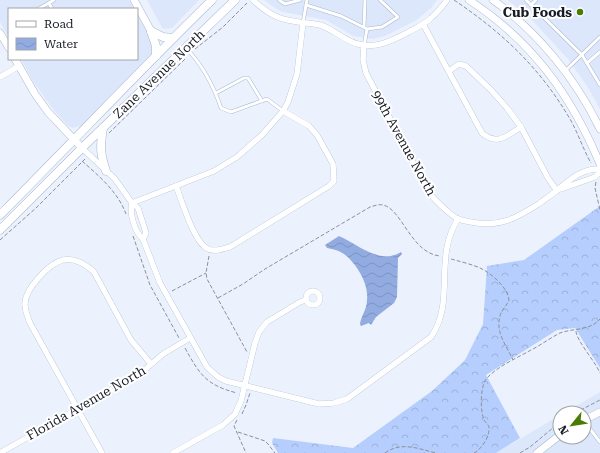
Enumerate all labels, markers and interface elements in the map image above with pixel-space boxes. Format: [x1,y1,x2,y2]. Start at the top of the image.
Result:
place label: Cub Foods [503,5,572,20]
marker: Cub Foods [575,7,585,17]
legend [8,8,138,60]
text: Road [44,17,74,31]
street label: Zane Avenue North [110,26,208,121]
text: Water [44,37,78,51]
street label: 99th Avenue North [369,88,439,199]
street label: Florida Avenue North [24,362,149,443]
north arrow [552,405,592,445]
text: N [556,422,572,437]

